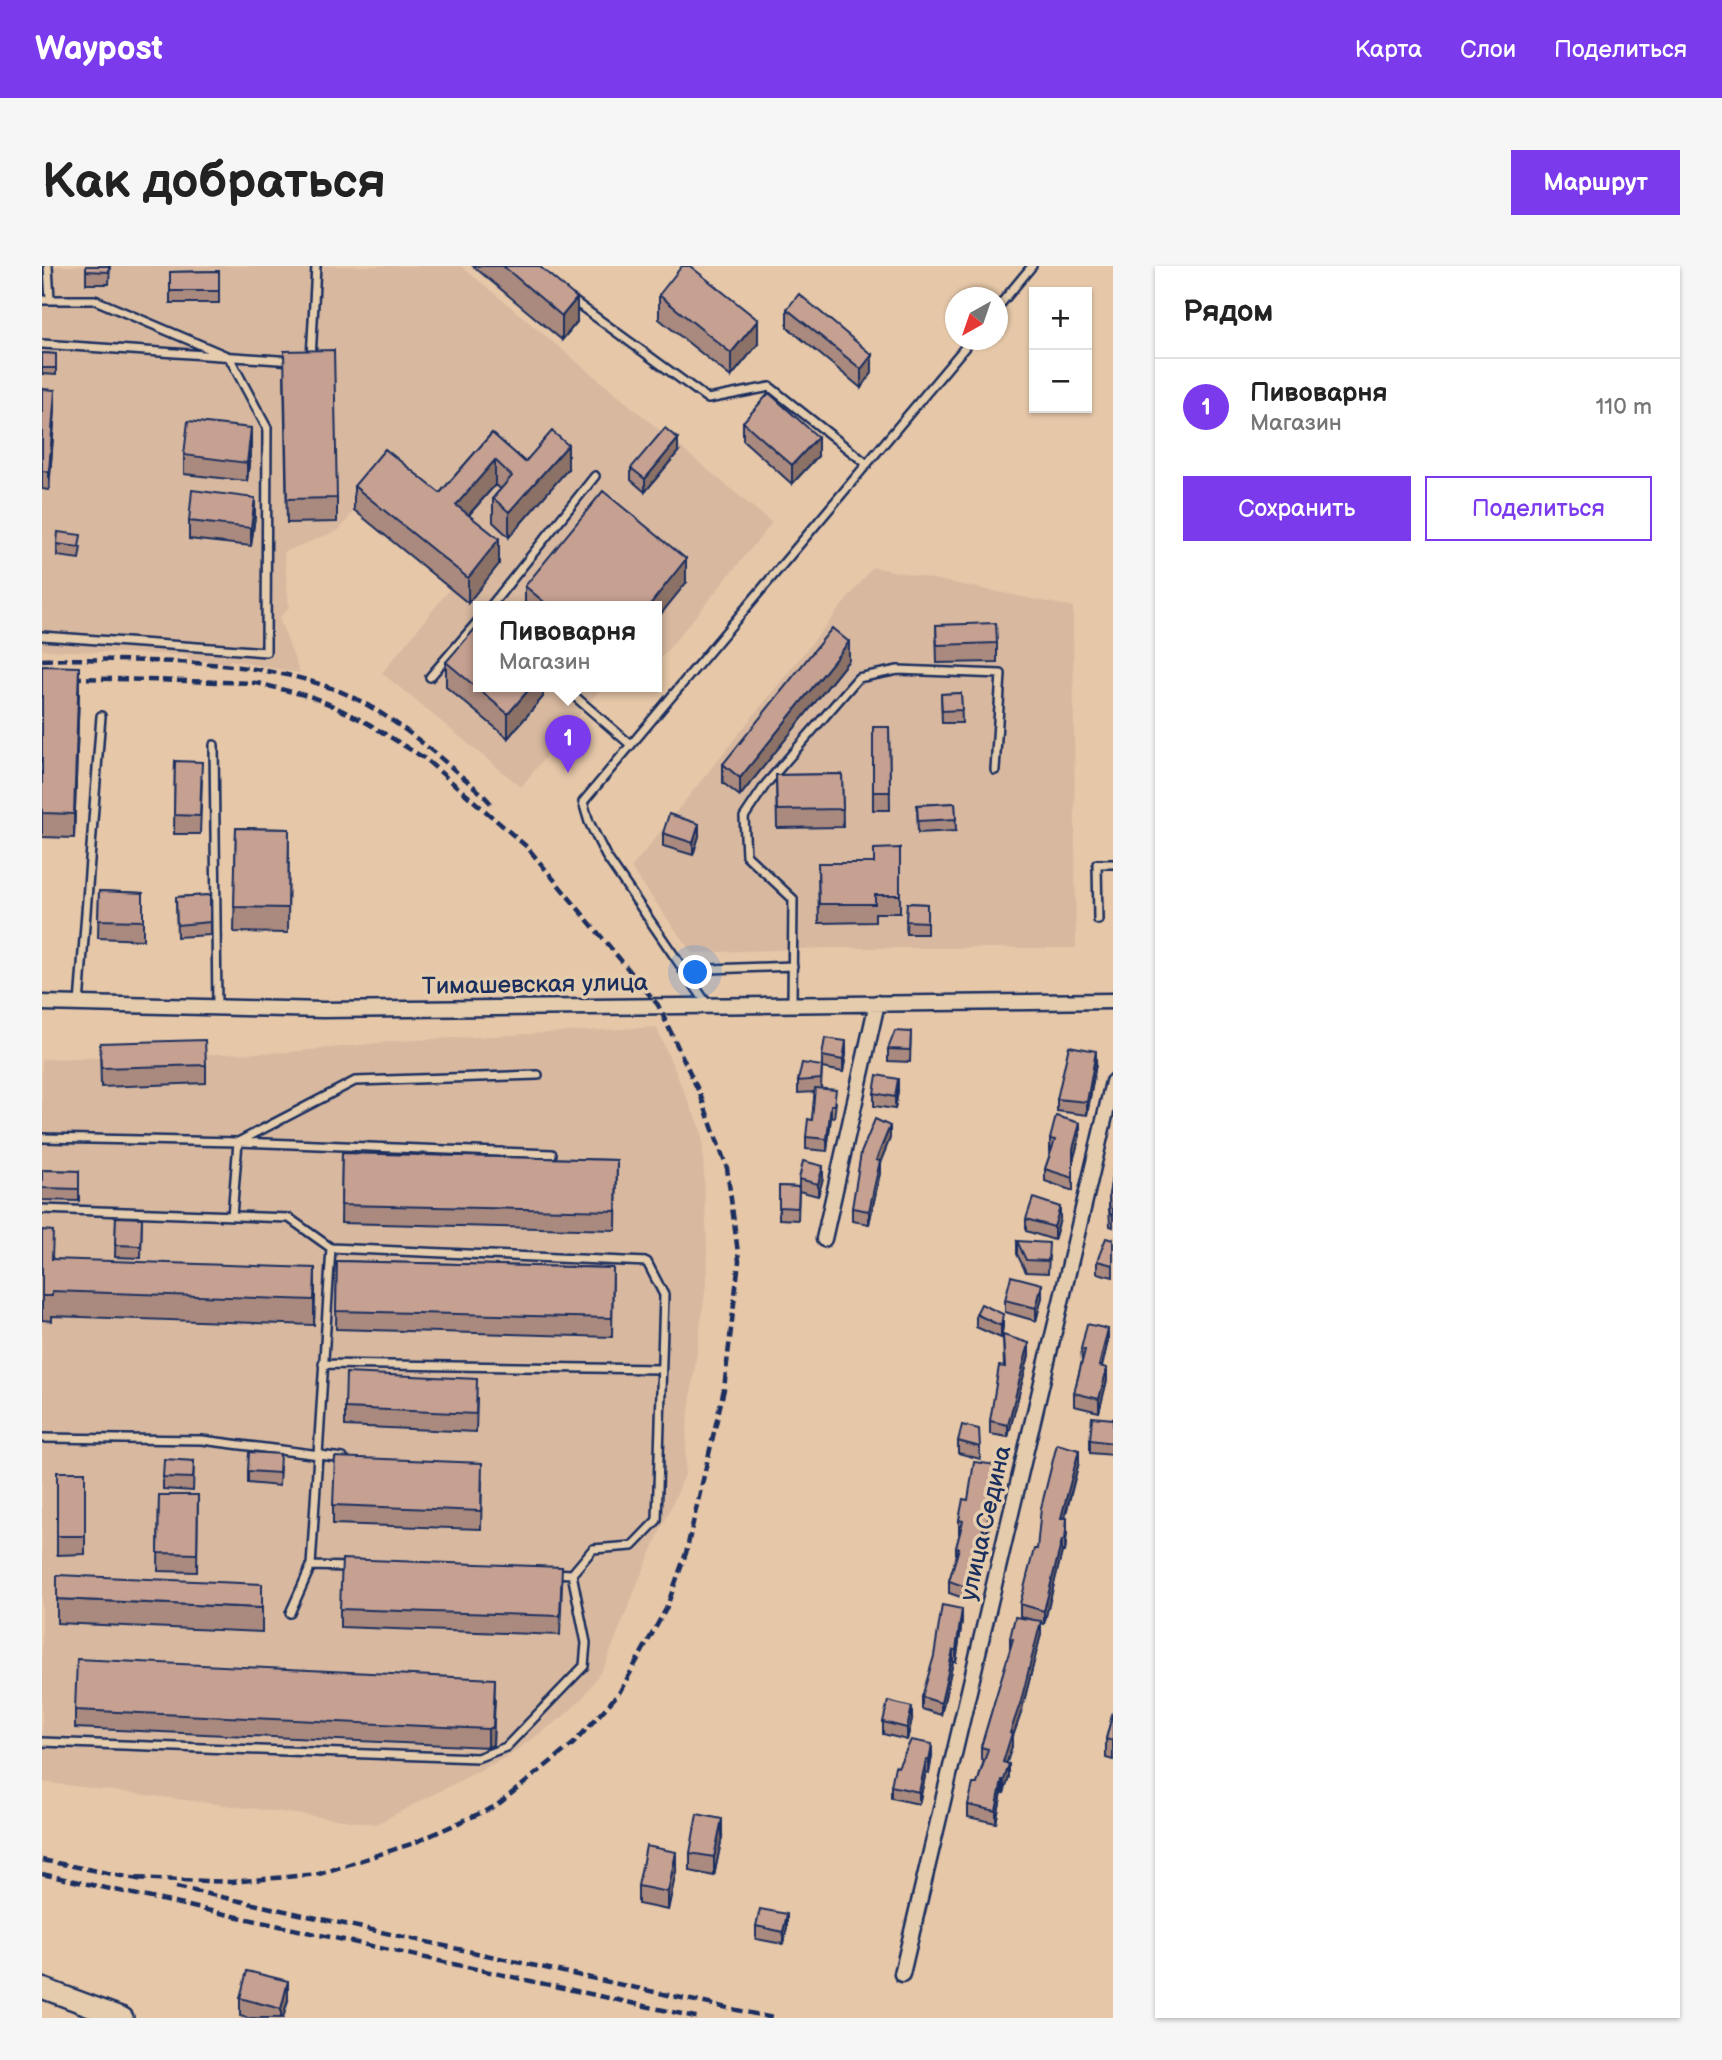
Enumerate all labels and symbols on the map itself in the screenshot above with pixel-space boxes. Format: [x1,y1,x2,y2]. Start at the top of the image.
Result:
north arrow [945,287,1008,350]
pin: 1 [545,715,591,773]
your location [678,955,712,989]
street label: Тимашевская улица [422,968,648,1001]
street label: улица Седина [954,1443,1017,1603]

